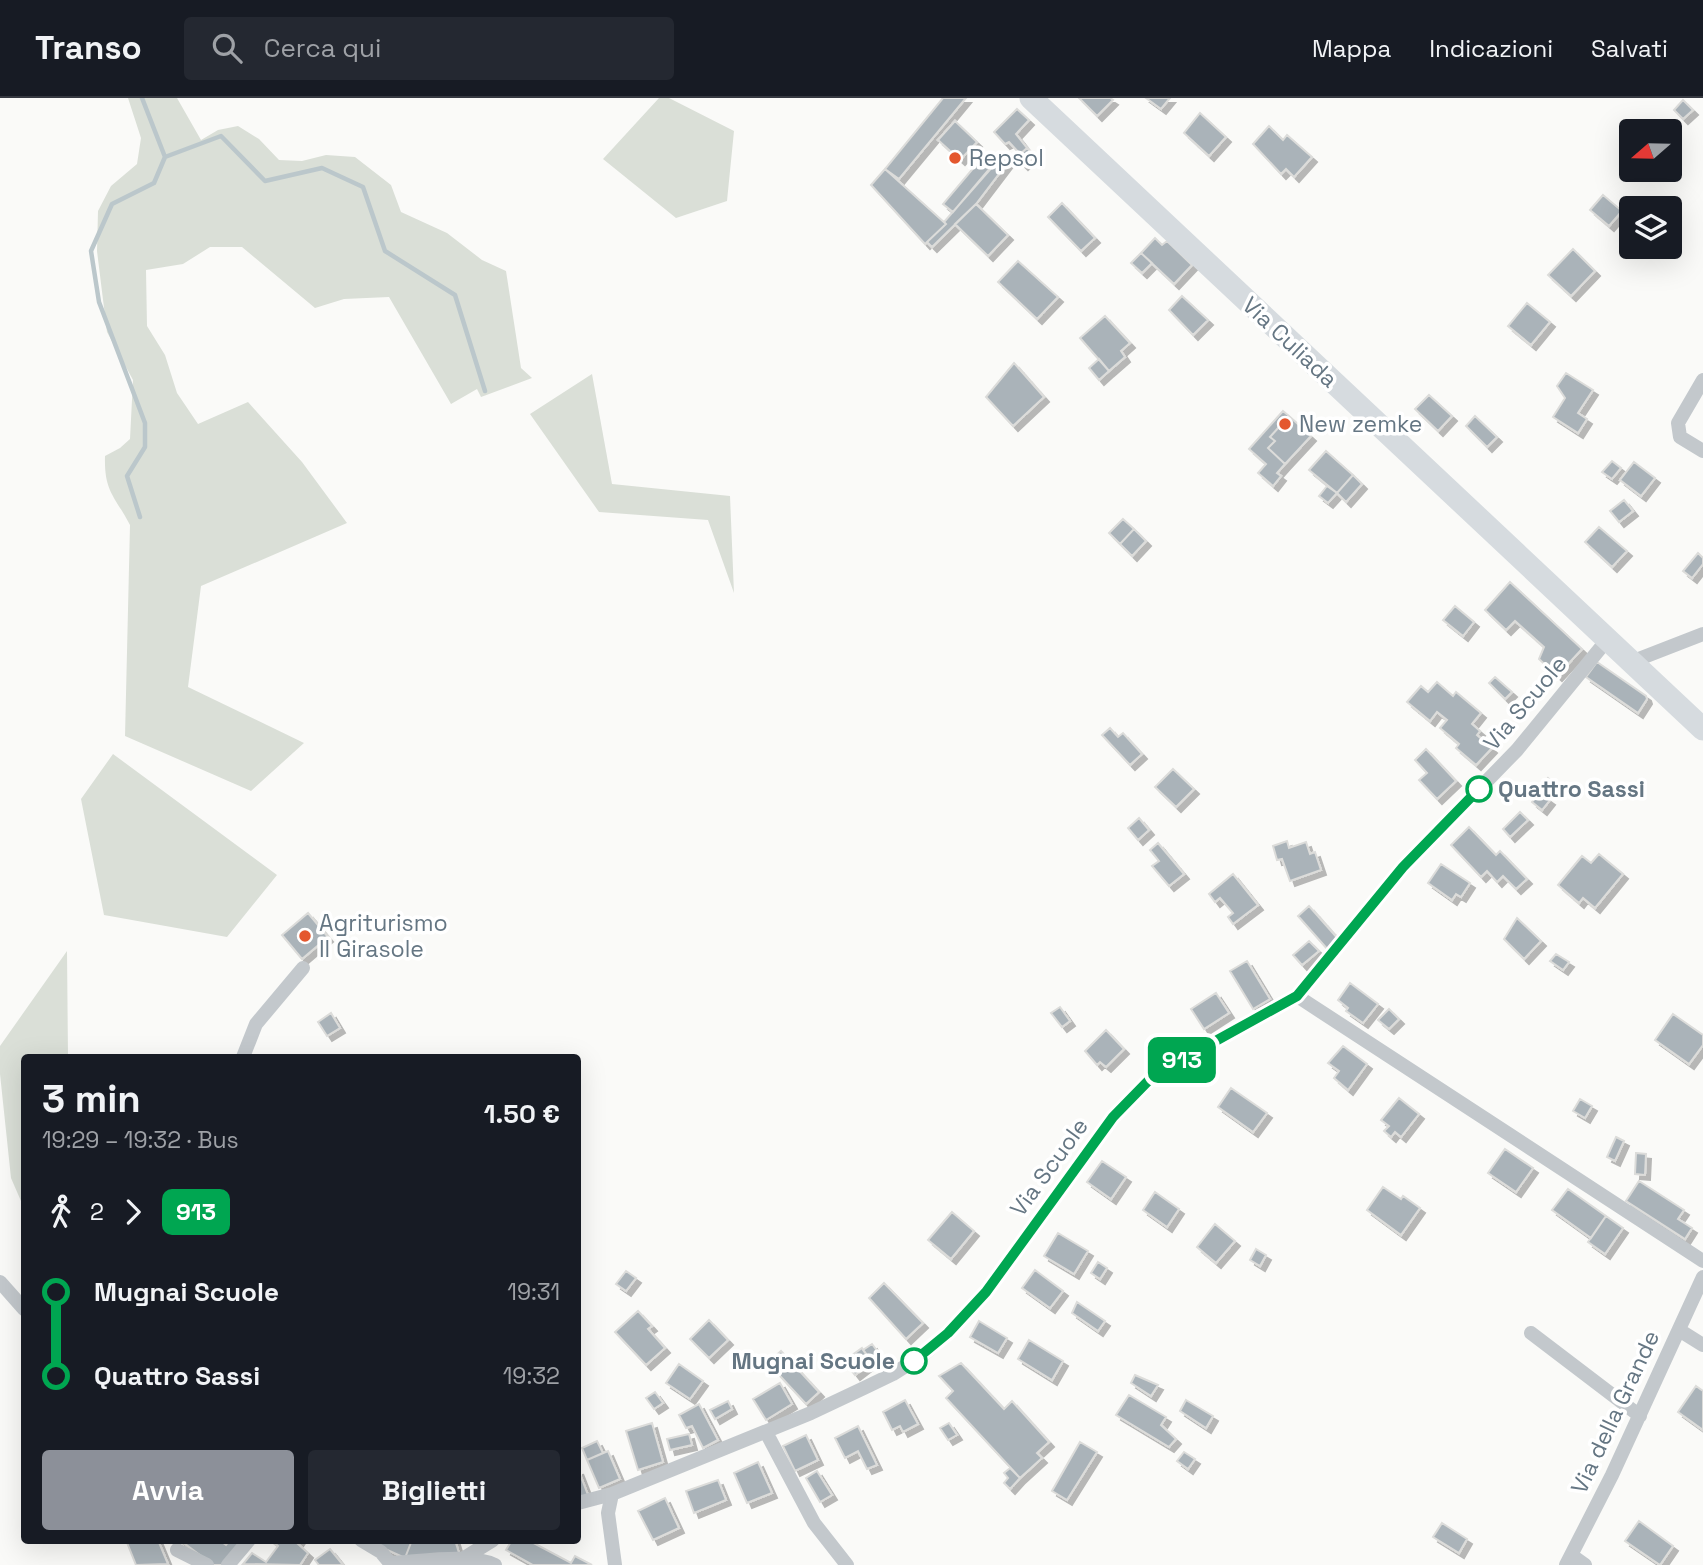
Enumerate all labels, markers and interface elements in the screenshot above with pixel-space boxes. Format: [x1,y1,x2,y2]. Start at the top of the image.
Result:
search box [184,17,674,80]
text: Transo [35,27,142,69]
icon: search [208,29,246,67]
text: Cerca qui [264,31,381,65]
text: Mappa [1312,33,1391,64]
text: Indicazioni [1429,33,1553,64]
text: Salvati [1591,33,1668,64]
north arrow [1619,119,1682,182]
map controls [1619,119,1682,259]
place label: Repsol [969,143,1044,173]
marker: Repsol [947,150,963,166]
button: layers [1619,196,1682,259]
street label: Via Culiada [1236,290,1344,394]
place label: New zemke [1299,409,1422,439]
marker: New zemke [1277,416,1293,432]
street label: Via Scuole [1477,650,1573,756]
place label: Quattro Sassi [1498,774,1645,804]
marker: Quattro Sassi [1466,776,1492,802]
place label: Agriturismo Il Girasole [319,908,448,964]
marker: Agriturismo Il Girasole [297,928,313,944]
line badge: 913 [1142,1037,1222,1083]
text: 913 [1162,1044,1202,1075]
text: 3 min [42,1075,141,1123]
text: 1.50 € [484,1097,560,1131]
street label: Via Scuole [1003,1112,1095,1222]
text: 19:29 – 19:32 · Bus [42,1125,239,1155]
icon: walk [42,1193,80,1231]
icon: forward [114,1193,152,1231]
text: 913 [176,1196,216,1227]
text: 2 [90,1197,104,1227]
text: Mugnai Scuole [94,1275,279,1309]
text: 19:31 [507,1277,560,1307]
street label: Via della Grande [1564,1325,1666,1499]
place label: Mugnai Scuole [731,1346,895,1376]
marker: Mugnai Scuole [901,1348,927,1374]
text: Quattro Sassi [94,1359,260,1393]
text: 19:32 [503,1361,560,1391]
button: Avvia [42,1450,294,1530]
button: Biglietti [308,1450,560,1530]

